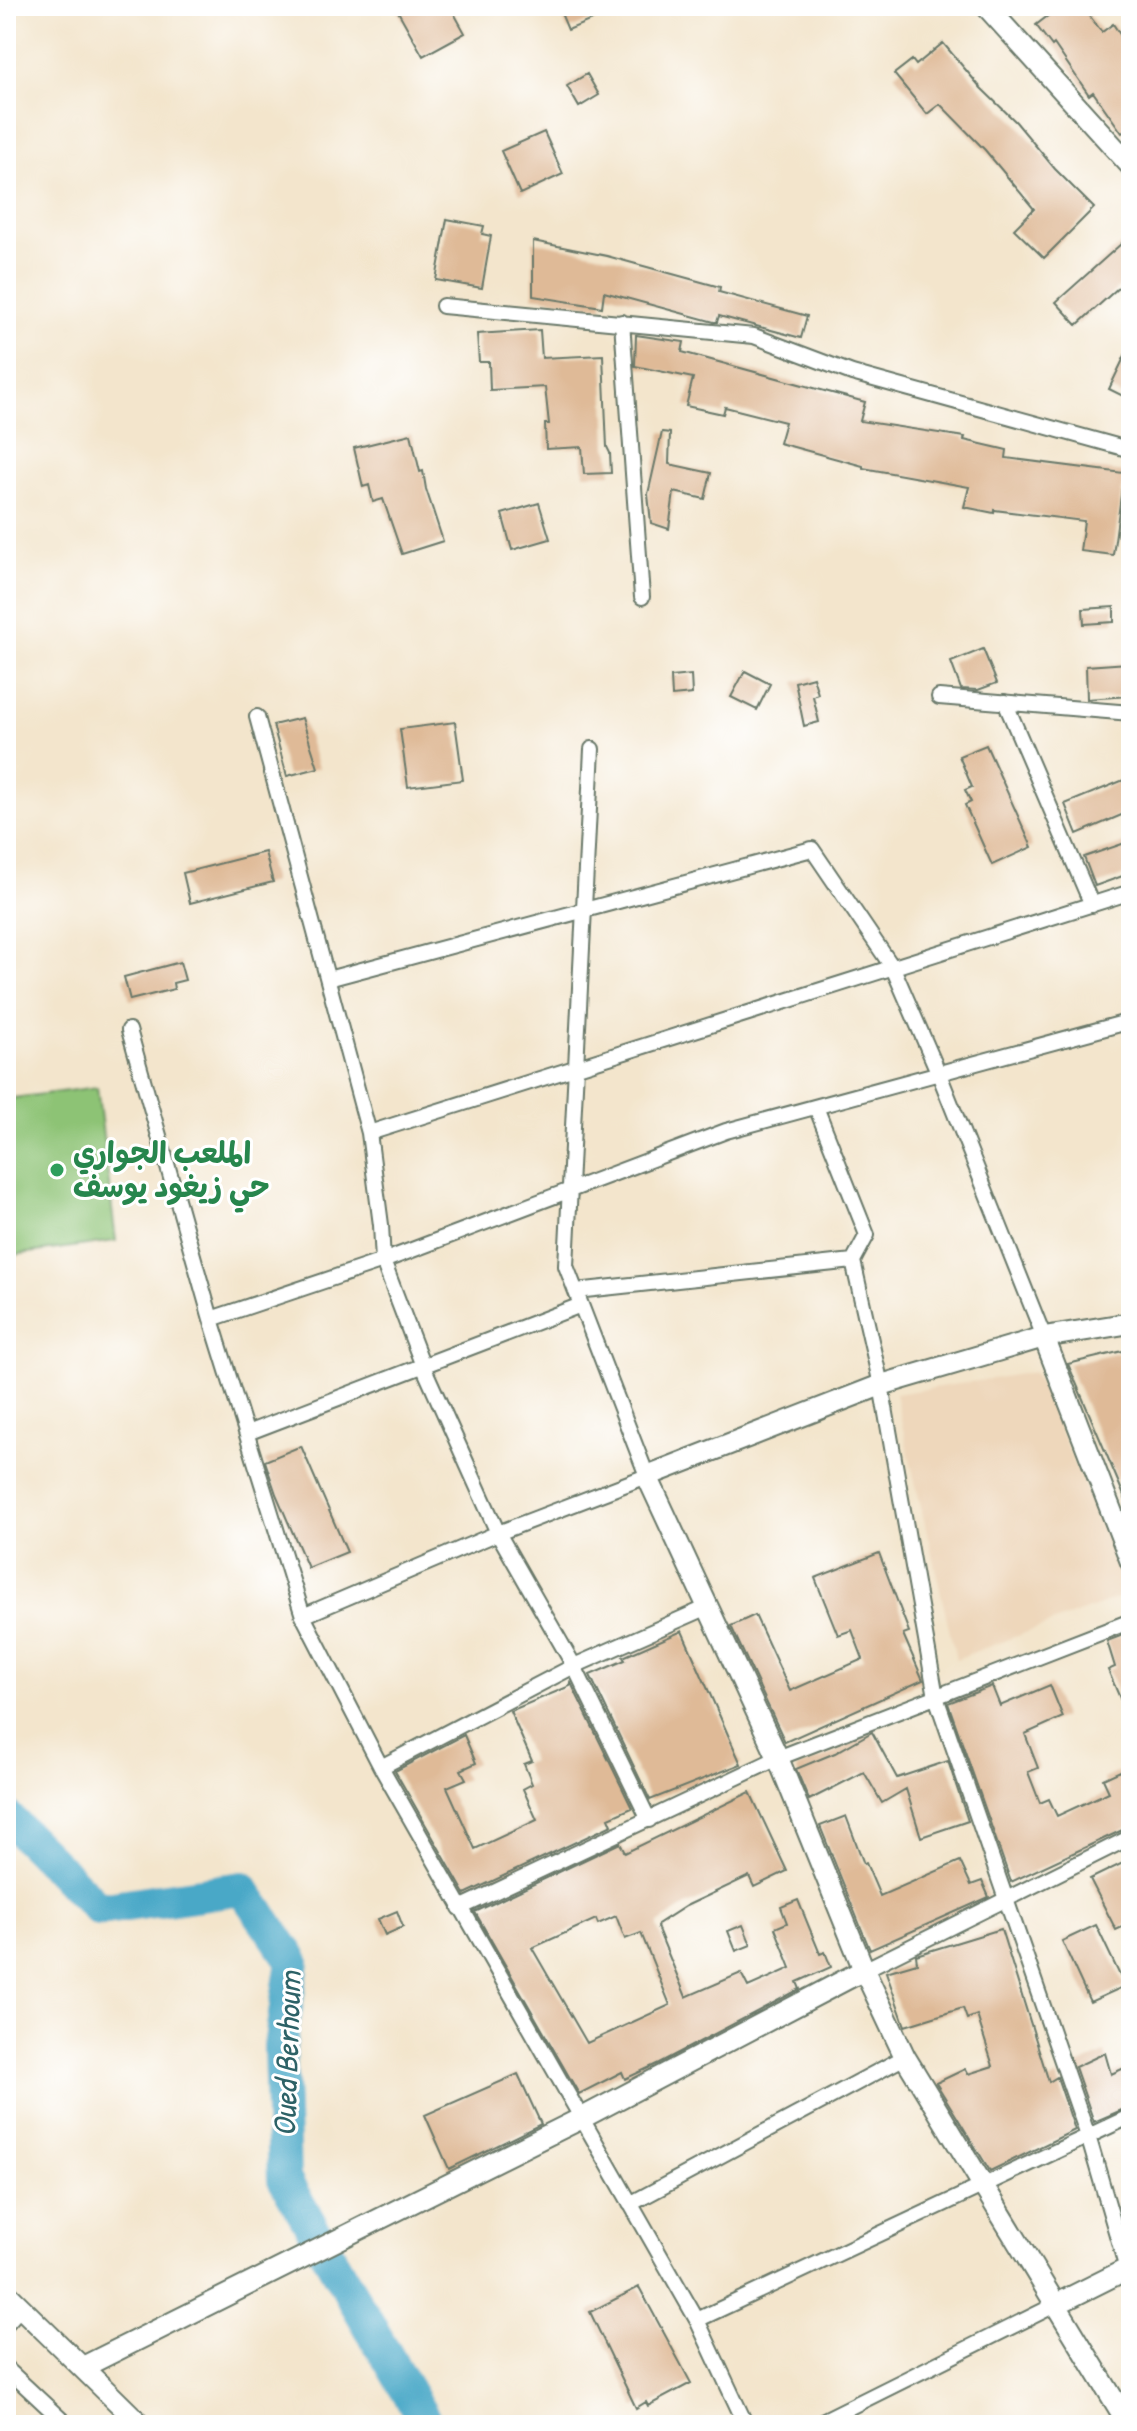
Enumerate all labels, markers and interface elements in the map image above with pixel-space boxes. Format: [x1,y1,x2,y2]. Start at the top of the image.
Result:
place label: الملعب الجواري حي زيغود يوسف [73,1132,270,1213]
marker: الملعب الجواري حي زيغود يوسف [48,1161,66,1179]
water label: Oued Berhoum [262,1969,311,2137]

